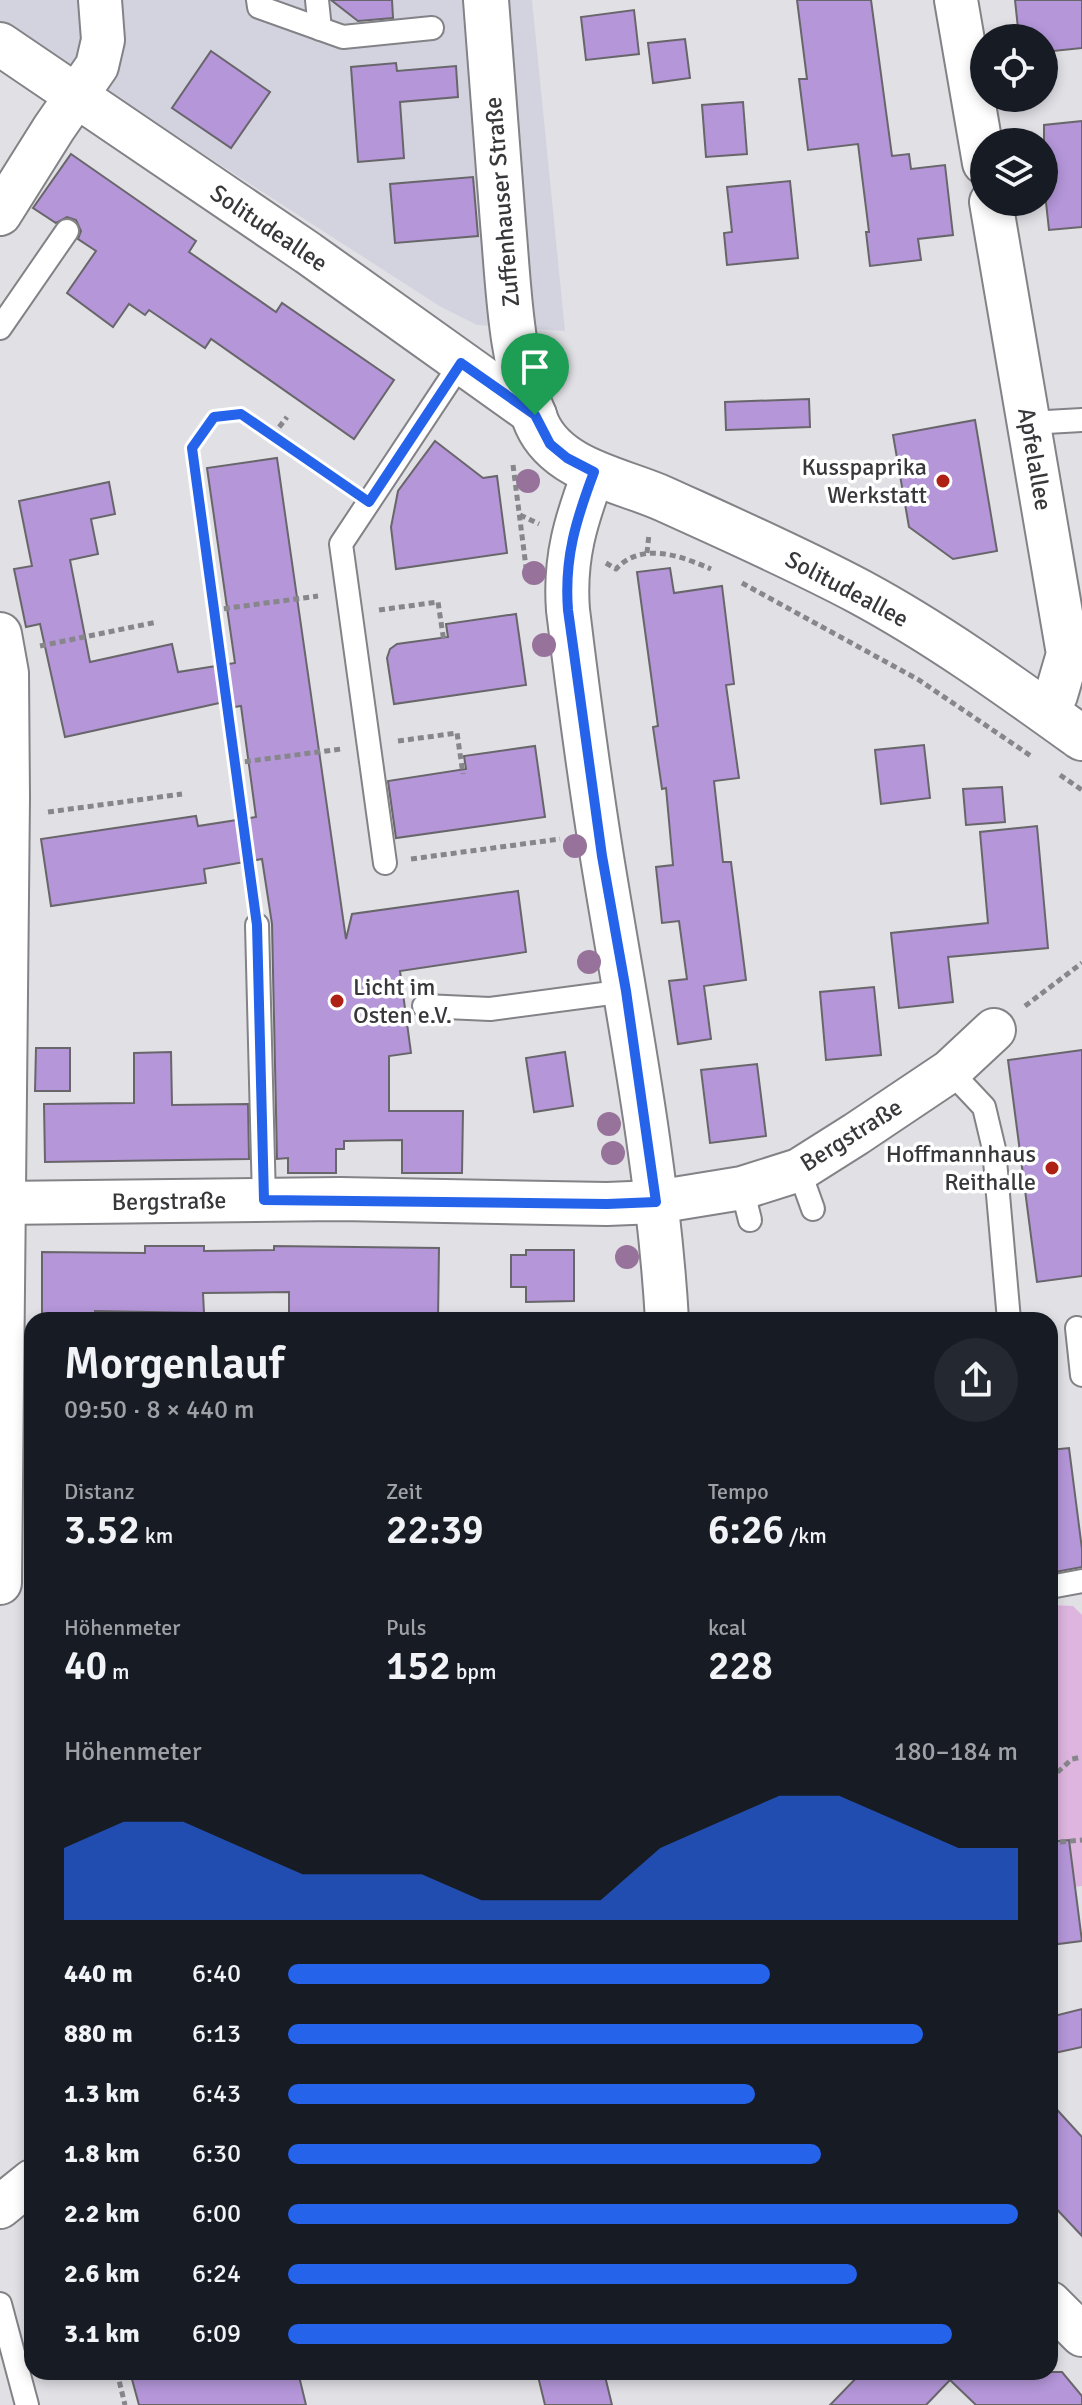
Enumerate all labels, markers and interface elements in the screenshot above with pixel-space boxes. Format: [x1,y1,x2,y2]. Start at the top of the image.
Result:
map controls [970,24,1058,216]
button: locate [970,24,1058,112]
street label: Zuffenhauser Straße [478,96,526,308]
button: layers [970,128,1058,216]
street label: Solitudeallee [205,178,333,278]
pin [501,333,569,415]
icon: arrive [513,345,557,389]
street label: Apfelallee [1011,405,1059,513]
place label: Kusspaprika Werkstatt [801,452,927,510]
marker: Kusspaprika Werkstatt [934,472,952,490]
street label: Solitudeallee [780,544,914,634]
place label: Licht im Osten e.V. [353,972,452,1030]
marker: Licht im Osten e.V. [328,992,346,1010]
street label: Bergstraße [794,1092,908,1178]
place label: Hoffmannhaus Reithalle [886,1139,1036,1197]
marker: Hoffmannhaus Reithalle [1043,1159,1061,1177]
street label: Bergstraße [111,1185,227,1217]
text: Morgenlauf [64,1337,284,1391]
button: share [934,1338,1018,1422]
text: 09:50 · 8 × 440 m [64,1394,255,1426]
text: Distanz [64,1478,135,1505]
text: Zeit [386,1478,422,1505]
text: Tempo [708,1478,769,1505]
text: 3.52 [64,1505,140,1555]
text: 22:39 [386,1505,484,1555]
text: 6:26 [708,1505,784,1555]
text: km [140,1522,173,1549]
text: /km [784,1522,827,1549]
text: Höhenmeter [64,1614,180,1641]
text: Puls [386,1614,426,1641]
text: kcal [708,1614,747,1641]
text: 40 [64,1641,107,1691]
text: 152 [386,1641,451,1691]
text: 228 [708,1641,773,1691]
text: m [107,1658,130,1685]
text: bpm [451,1658,496,1685]
text: Höhenmeter [64,1736,202,1768]
text: 180–184 m [894,1736,1018,1768]
text: 440 m [64,1958,133,1990]
text: 6:40 [192,1958,241,1990]
text: 880 m [64,2018,133,2050]
text: 6:13 [192,2018,241,2050]
text: 1.3 km [64,2078,140,2110]
text: 6:43 [192,2078,241,2110]
text: 1.8 km [64,2138,140,2170]
text: 6:30 [192,2138,241,2170]
text: 2.2 km [64,2198,140,2230]
text: 6:00 [192,2198,241,2230]
text: 2.6 km [64,2258,140,2290]
text: 6:24 [192,2258,241,2290]
text: 3.1 km [64,2318,140,2350]
text: 6:09 [192,2318,241,2350]

